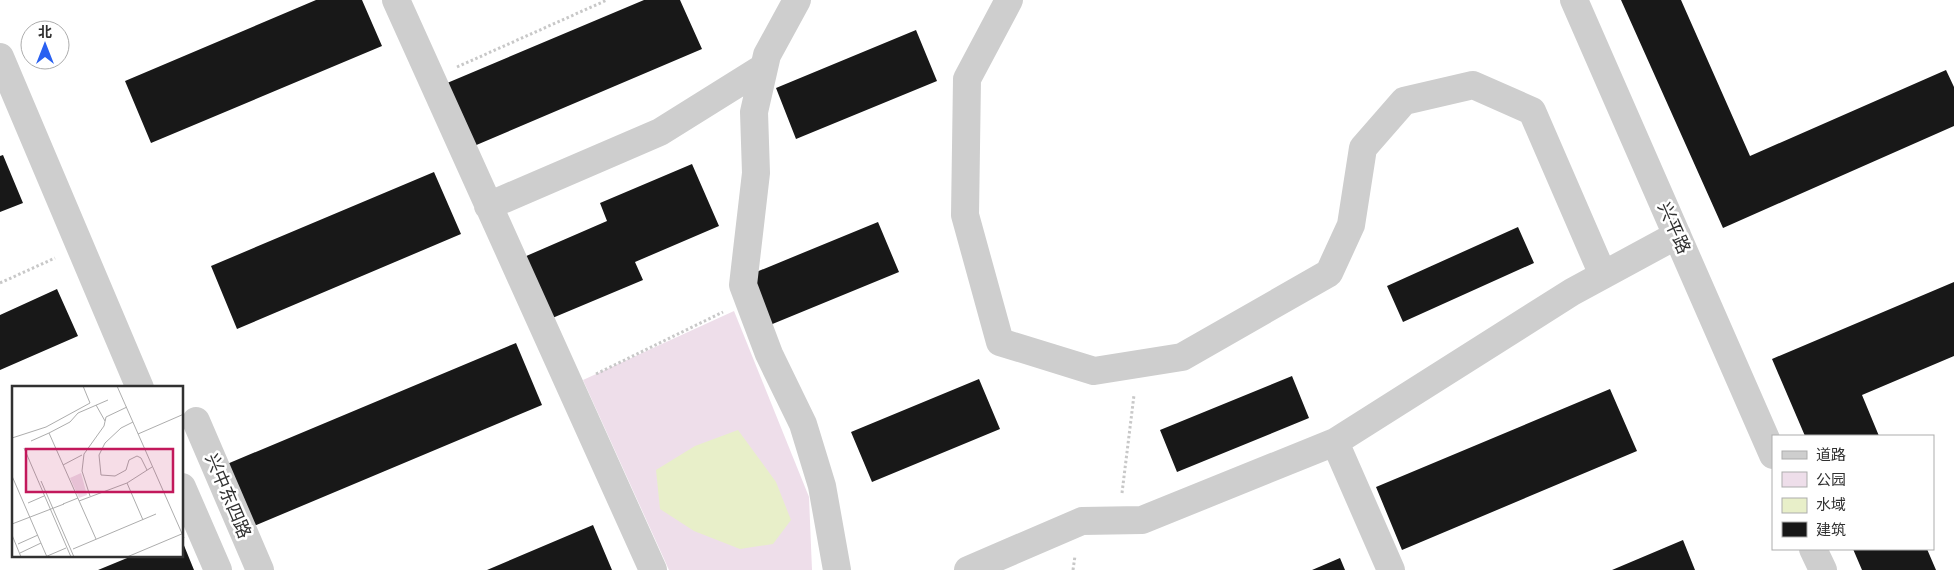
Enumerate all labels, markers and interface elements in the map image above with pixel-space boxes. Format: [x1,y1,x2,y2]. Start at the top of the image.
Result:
north arrow [20,20,70,70]
text: 北 [38,23,52,40]
street label: 兴平路 [1654,198,1696,257]
inset map [12,386,184,558]
legend [1772,435,1934,550]
text: 道路 [1816,445,1846,463]
street label: 兴中东四路 [201,450,257,541]
text: 公园 [1816,470,1846,488]
text: 水域 [1816,495,1846,513]
text: 建筑 [1816,520,1846,538]

